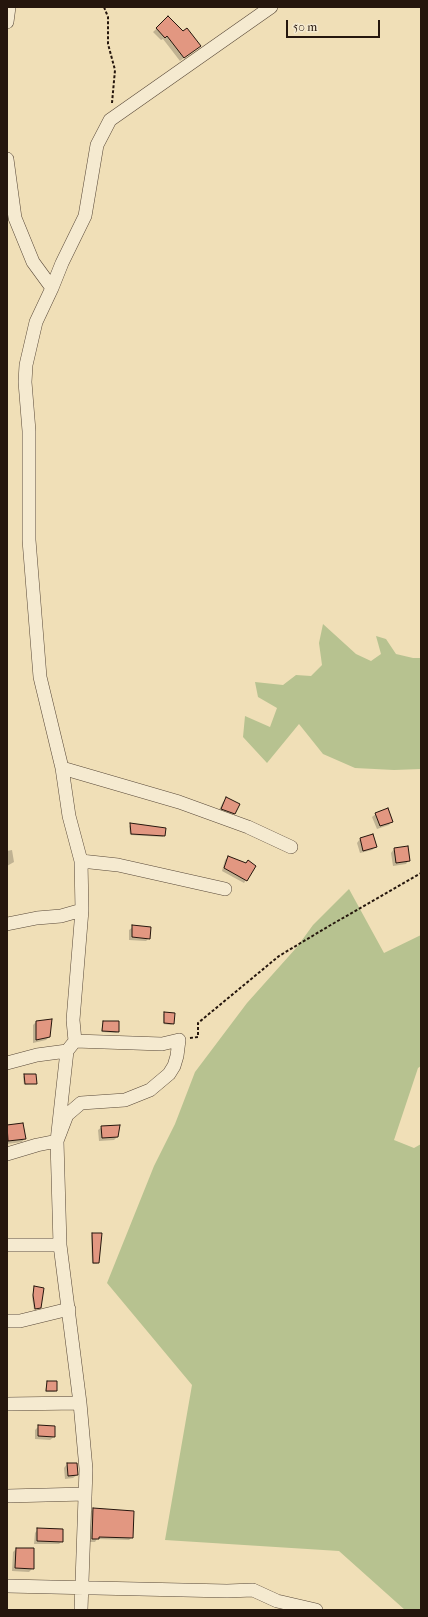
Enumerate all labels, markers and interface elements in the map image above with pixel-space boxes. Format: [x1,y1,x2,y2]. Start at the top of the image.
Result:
scale bar [288,12,382,38]
text: 50 m [293,20,317,34]

